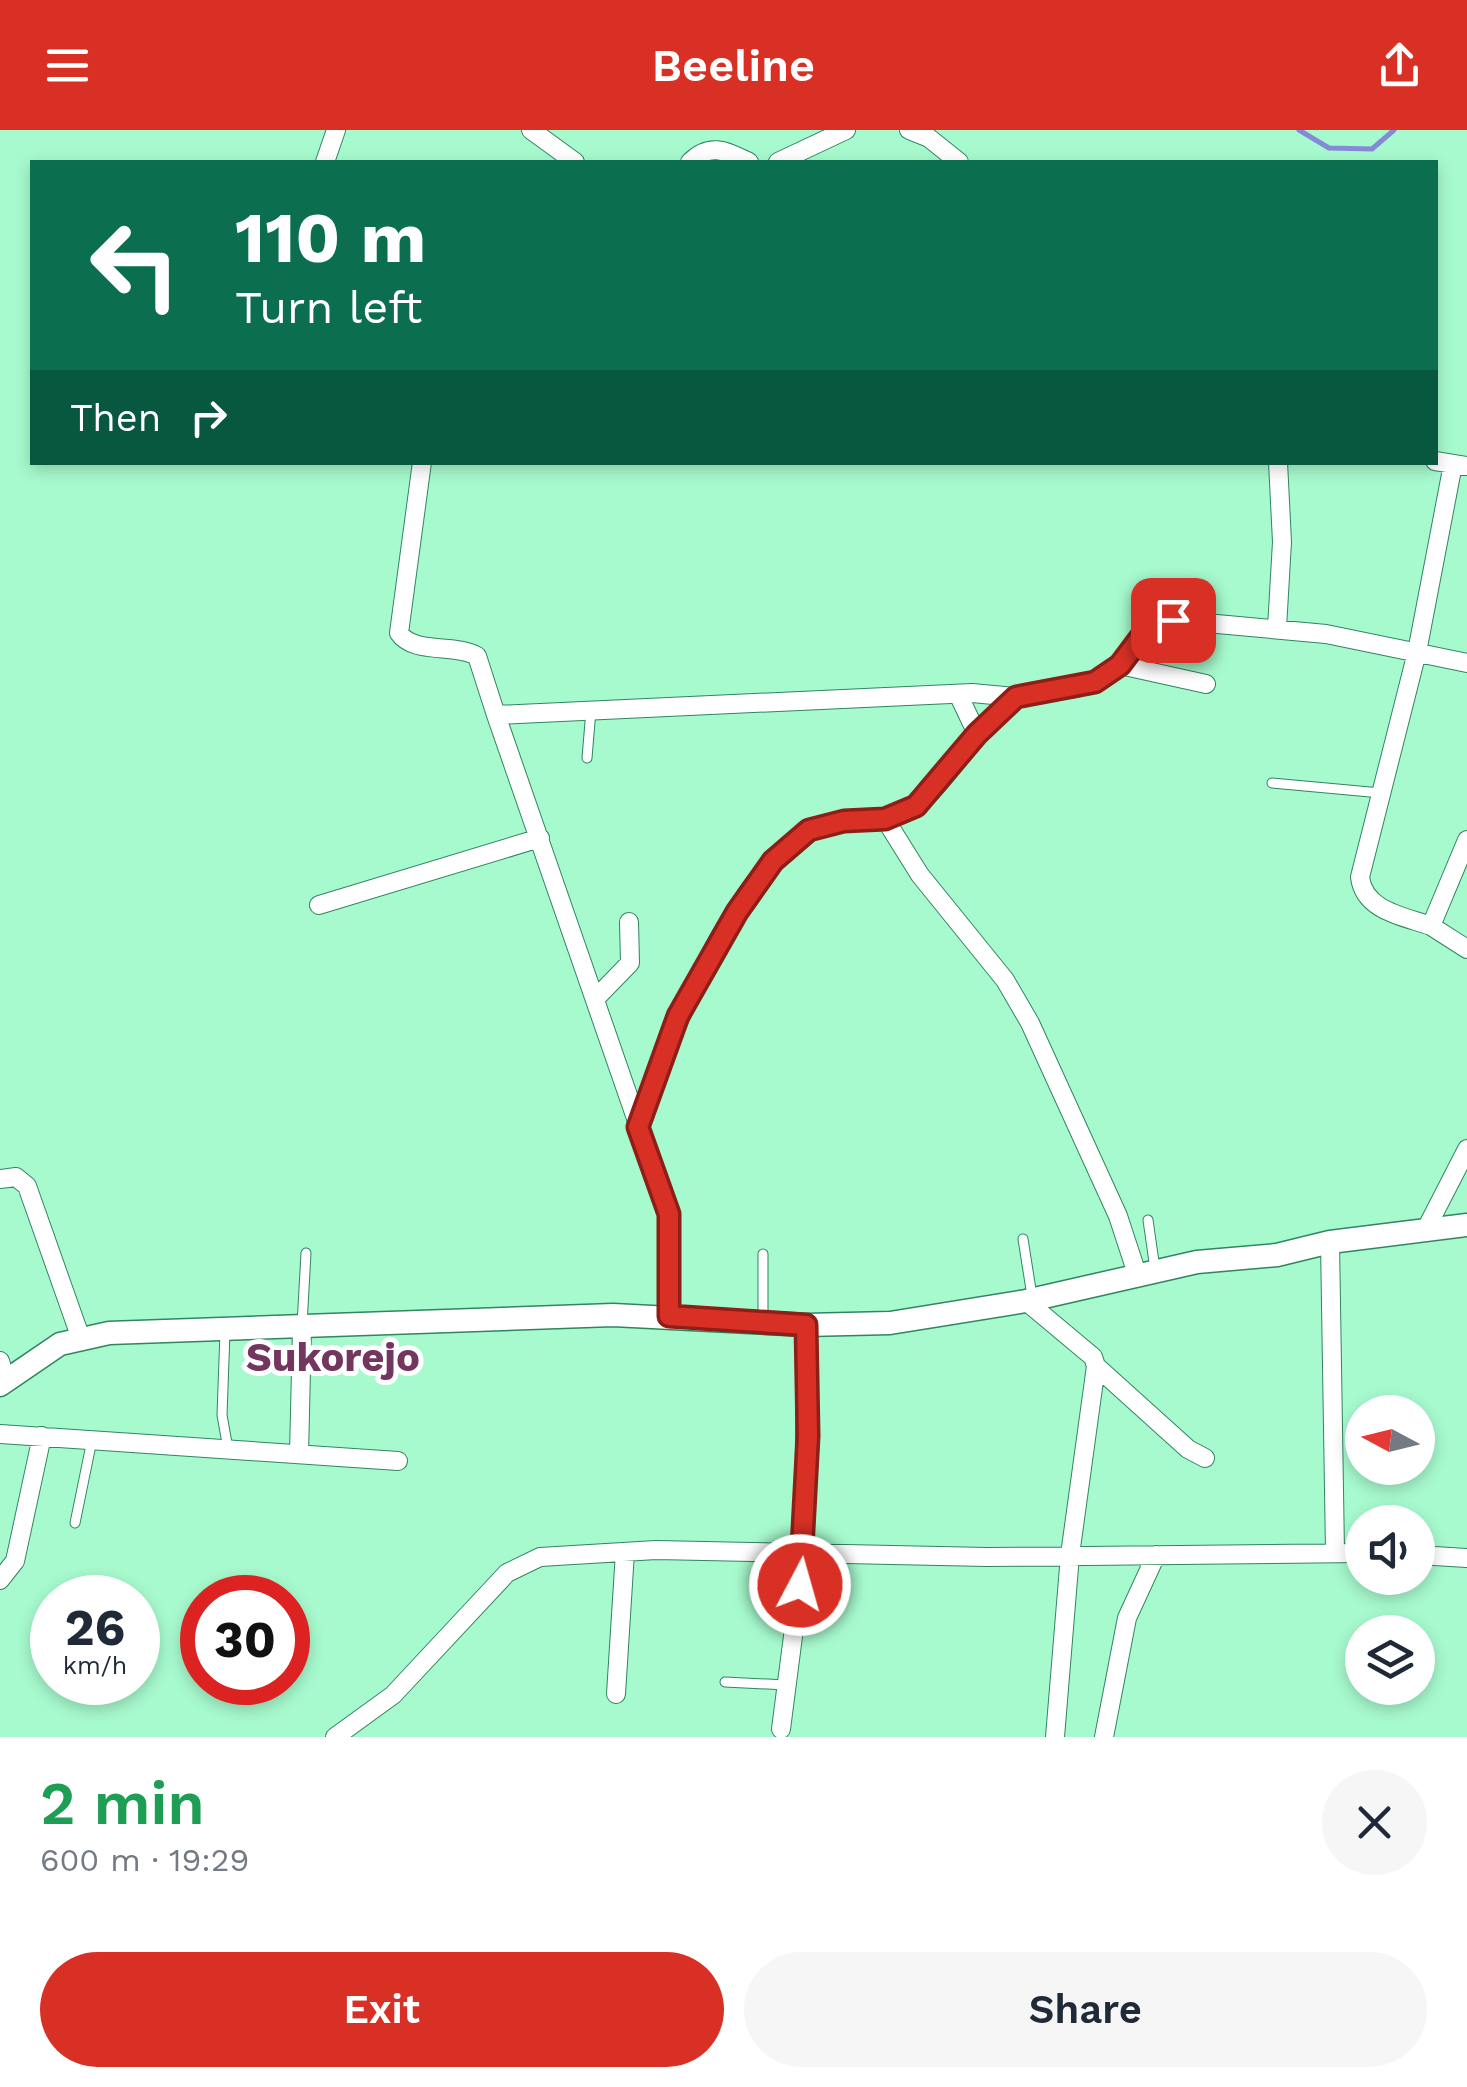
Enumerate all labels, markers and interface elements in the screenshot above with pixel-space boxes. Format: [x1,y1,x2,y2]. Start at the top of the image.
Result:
icon: menu [40,38,95,93]
icon: share [1372,38,1427,93]
text: Beeline [652,39,815,92]
text: 110 m [235,197,426,279]
icon: left [70,200,200,330]
text: Turn left [235,281,422,334]
icon: right [181,390,236,445]
text: Then [70,396,161,440]
pin [1131,578,1216,663]
icon: arrive [1146,593,1201,648]
district label: Sukorejo [246,1334,420,1381]
north arrow [1345,1395,1435,1485]
map controls [1345,1395,1435,1705]
button: sound [1345,1505,1435,1595]
position arrow [748,1533,852,1637]
speed limit sign: 30 [180,1575,310,1705]
text: 26 [65,1598,125,1657]
button: layers [1345,1615,1435,1705]
text: km/h [63,1651,127,1680]
text: 2 min [40,1768,205,1839]
button: close [1322,1770,1427,1875]
text: 600 m · 19:29 [40,1841,249,1879]
button: Exit [40,1952,724,2067]
button: Share [744,1952,1427,2067]

